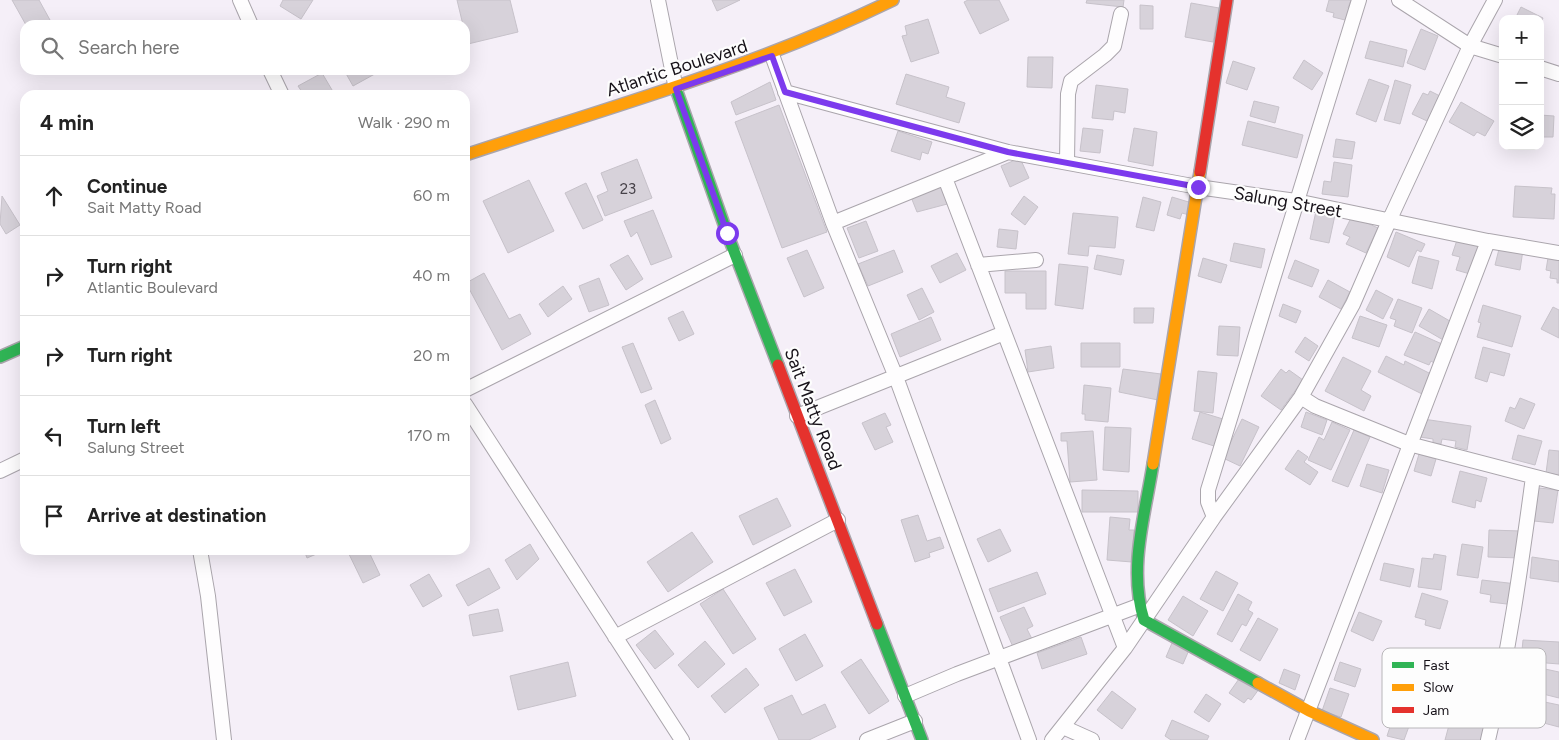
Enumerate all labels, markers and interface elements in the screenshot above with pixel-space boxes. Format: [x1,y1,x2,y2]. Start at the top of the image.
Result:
map controls [1499,15,1544,150]
button: + [1499,15,1544,60]
search box [20,20,470,75]
icon: search [38,34,66,62]
street label: Atlantic Boulevard [604,35,750,101]
text: Search here [78,36,180,59]
button: − [1499,60,1544,105]
button: layers [1499,105,1544,150]
text: 4 min [40,110,94,135]
text: Walk · 290 m [358,113,450,132]
text: Continue [87,175,167,198]
route end [1187,176,1210,199]
house number: 23 [620,180,636,198]
icon: ahead [40,182,68,210]
street label: Salung Street [1232,182,1344,222]
text: 60 m [413,186,450,205]
text: Sait Matty Road [87,198,202,217]
route start [716,222,739,245]
text: Turn right [87,255,173,278]
icon: right [40,262,68,290]
text: 40 m [412,266,450,285]
text: Atlantic Boulevard [87,278,218,297]
icon: right [40,342,68,370]
text: Turn right [87,344,173,367]
street label: Sait Matty Road [780,345,846,473]
text: 20 m [413,346,450,365]
text: Turn left [87,415,161,438]
icon: left [40,422,68,450]
text: 170 m [407,426,450,445]
text: Salung Street [87,438,185,457]
icon: arrive [40,502,68,530]
text: Arrive at destination [87,504,266,527]
legend [1382,648,1546,728]
text: Fast [1423,657,1449,674]
text: Slow [1423,679,1454,696]
text: Jam [1423,702,1449,719]

